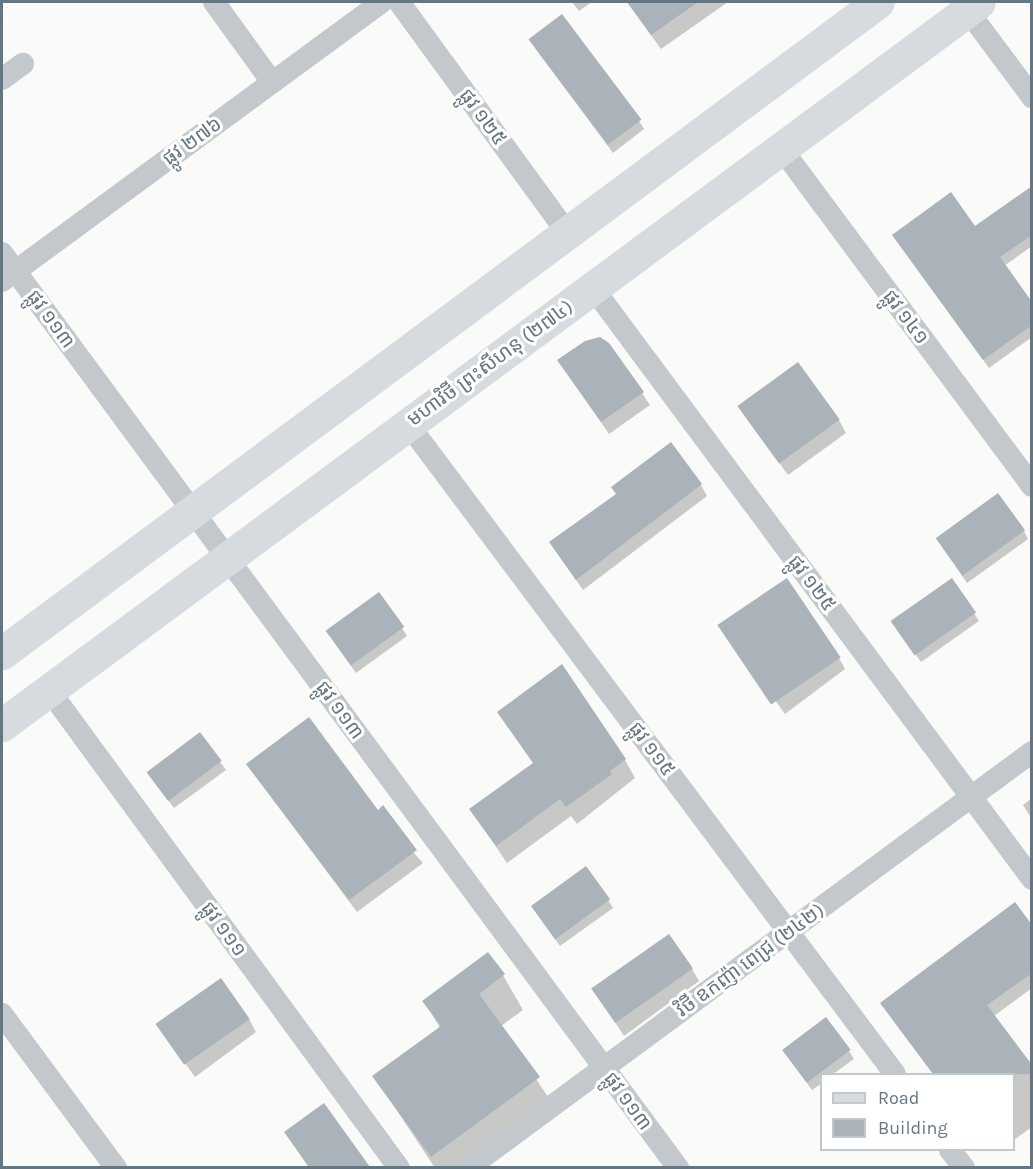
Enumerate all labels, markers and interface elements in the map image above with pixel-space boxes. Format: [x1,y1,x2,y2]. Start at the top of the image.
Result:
street label: ផ្លូវ ១២៥ [454,84,512,150]
street label: ផ្លូវ ២៧៦ [158,112,226,170]
street label: ផ្លូវ ១១៣ [22,285,80,353]
street label: ផ្លូវ ១៤១ [878,285,934,349]
street label: មហាវិថី ព្រះសីហនុ (២៧៤) [402,295,578,431]
street label: ផ្លូវ ១២៥ [783,550,841,616]
street label: ផ្លូវ ១១៣ [311,676,369,744]
street label: ផ្លូវ ១១៥ [624,717,680,781]
street label: ផ្លូវ ១១១ [196,897,252,961]
street label: វិថី ឧកញ៉ា ពេជ្រ (២៤២) [671,898,829,1022]
street label: ផ្លូវ ១១៣ [599,1067,657,1135]
legend [820,1073,1015,1151]
text: Road [878,1087,919,1109]
text: Building [878,1117,948,1139]

